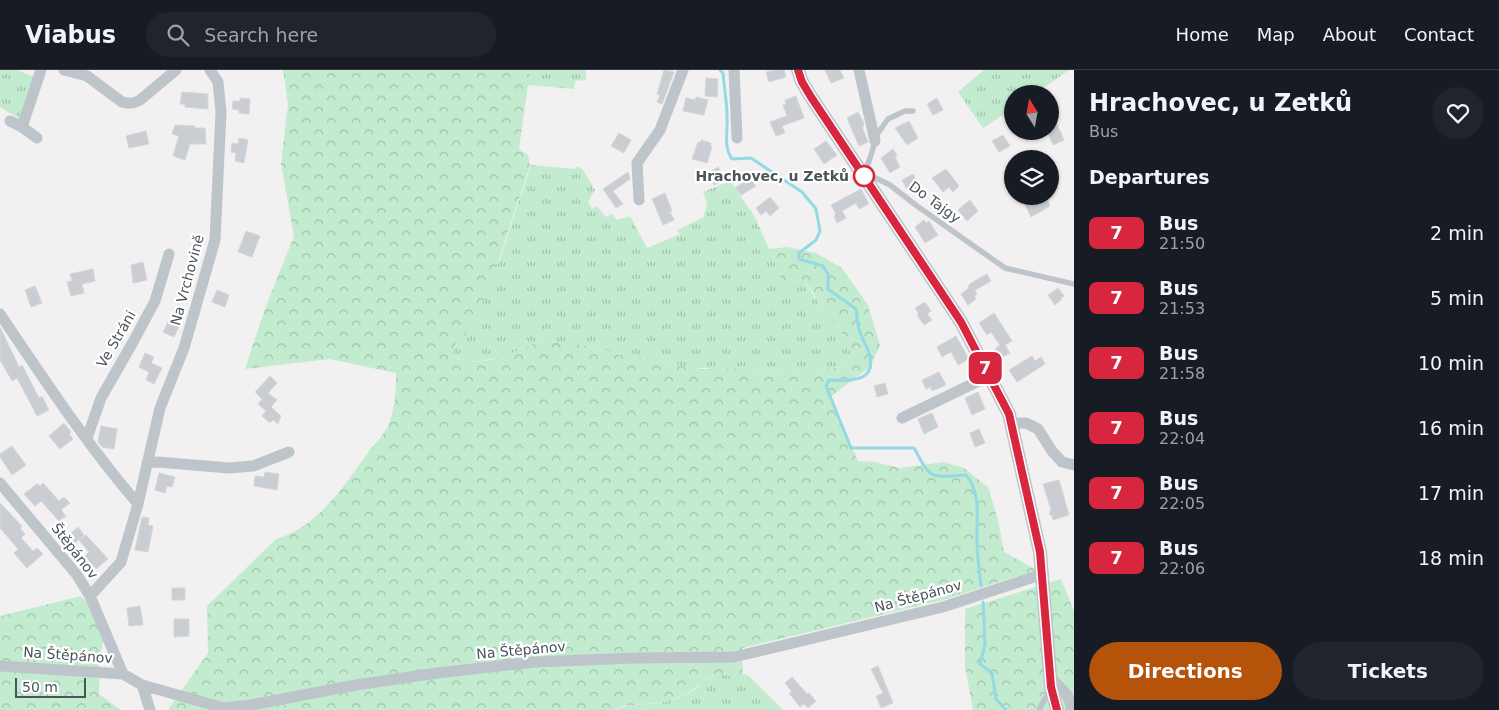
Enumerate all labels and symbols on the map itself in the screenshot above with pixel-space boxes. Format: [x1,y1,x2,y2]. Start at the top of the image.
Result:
north arrow [1004,85,1059,140]
marker: Hrachovec, u Zetků [853,165,875,187]
place label: Hrachovec, u Zetků [695,168,849,184]
street label: Do Tajgy [906,178,964,226]
street label: Na Vrchovině [167,233,207,327]
street label: Ve Stráni [93,308,139,370]
line badge: 7 [969,352,1001,384]
street label: Štěpánov [48,519,102,582]
street label: Na Štěpánov [872,576,963,615]
street label: Na Štěpánov [476,637,566,662]
street label: Na Štěpánov [23,643,113,666]
scale bar [15,675,86,698]

